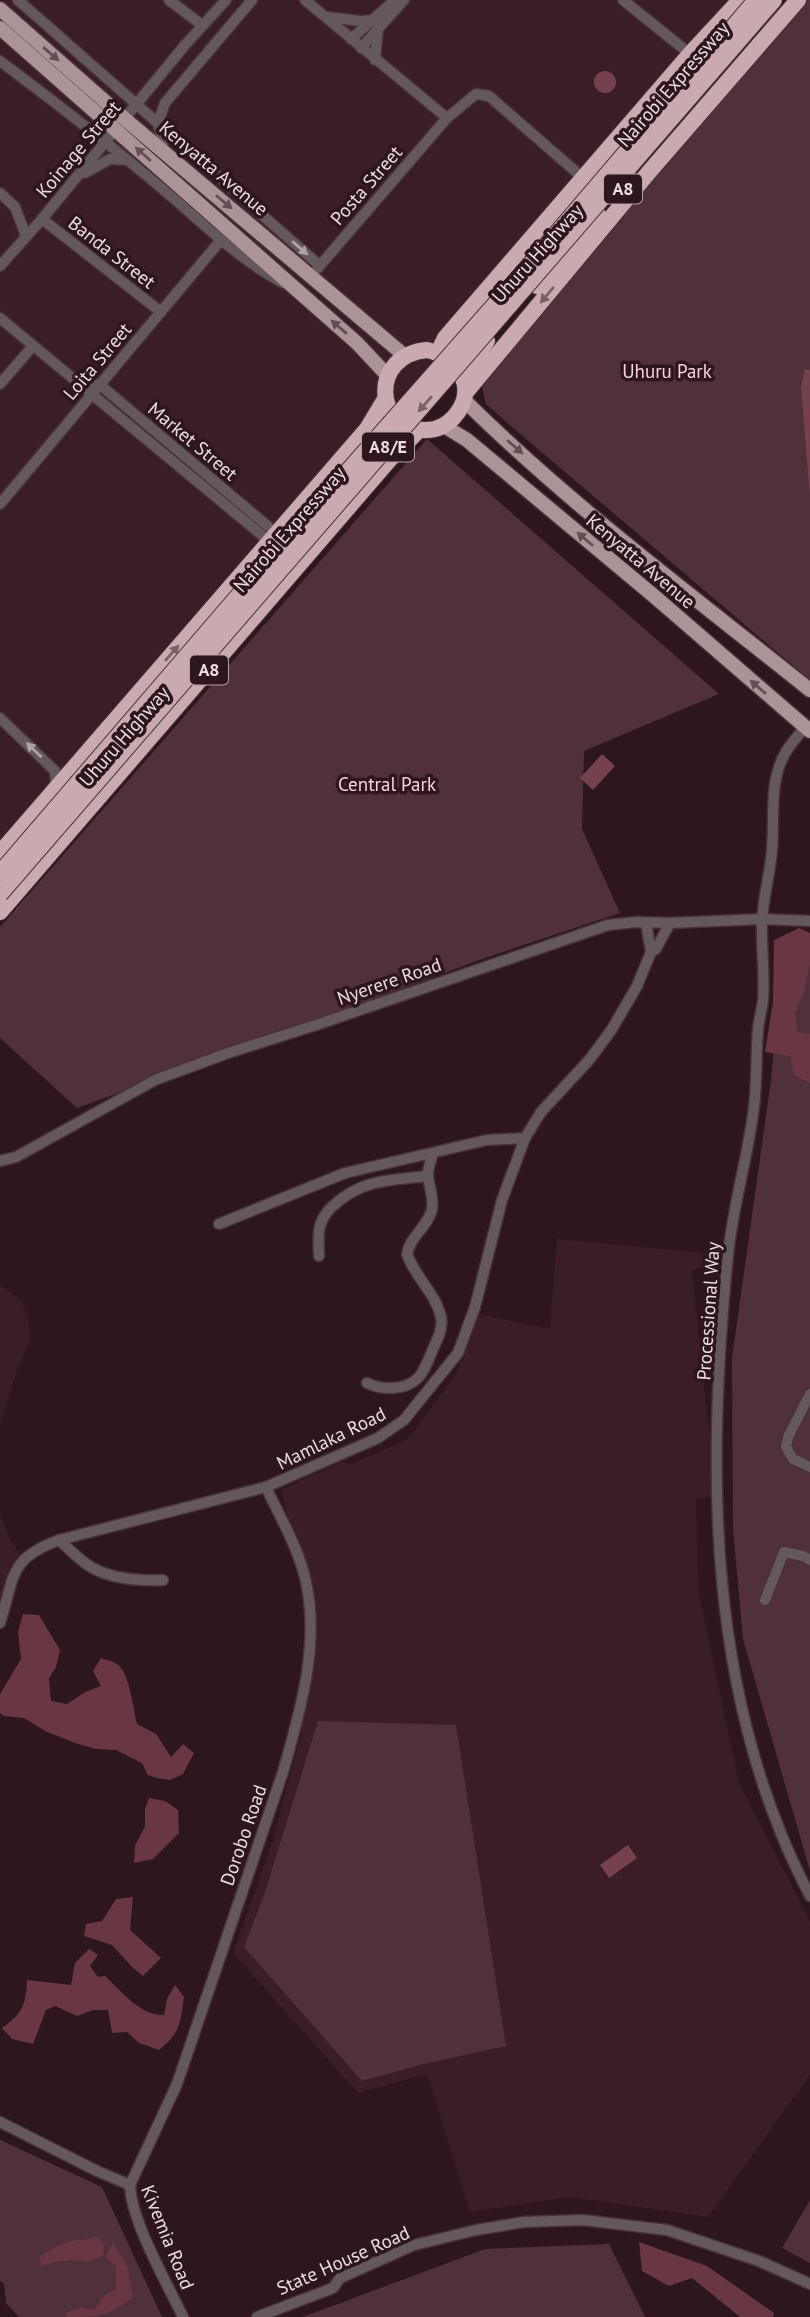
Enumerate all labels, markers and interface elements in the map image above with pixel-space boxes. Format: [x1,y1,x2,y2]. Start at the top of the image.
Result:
street label: Nairobi Expressway [612,16,734,152]
one-way arrow [42,46,60,62]
street label: Koinage Street [30,95,126,202]
street label: Kenyatta Avenue [155,115,273,221]
street label: Posta Street [325,140,407,230]
one-way arrow [134,146,152,162]
road number: A8 [604,174,642,204]
one-way arrow [216,194,233,209]
street label: Uhuru Highway [486,198,588,308]
street label: Banda Street [64,210,161,294]
one-way arrow [291,240,308,255]
one-way arrow [540,286,555,303]
street label: Loita Street [58,317,137,405]
one-way arrow [330,319,348,335]
park label: Uhuru Park [622,359,712,383]
one-way arrow [417,395,433,413]
street label: Market Street [143,397,243,486]
road number: A8/E [362,432,414,462]
one-way arrow [506,439,524,455]
street label: Nairobi Expressway [228,461,350,597]
street label: Kenyatta Avenue [582,508,700,614]
one-way arrow [577,531,595,546]
one-way arrow [164,644,180,662]
road number: A8 [190,656,228,684]
one-way arrow [749,679,767,695]
street label: Uhuru Highway [74,681,174,791]
one-way arrow [26,743,43,759]
park label: Central Park [338,772,436,796]
street label: Nyerere Road [334,952,444,1010]
street label: Processional Way [691,1241,725,1381]
street label: Mamlaka Road [272,1401,390,1475]
street label: Dorobo Road [215,1781,271,1889]
street label: Kivemia Road [136,2181,200,2293]
street label: State House Road [273,2220,413,2300]

